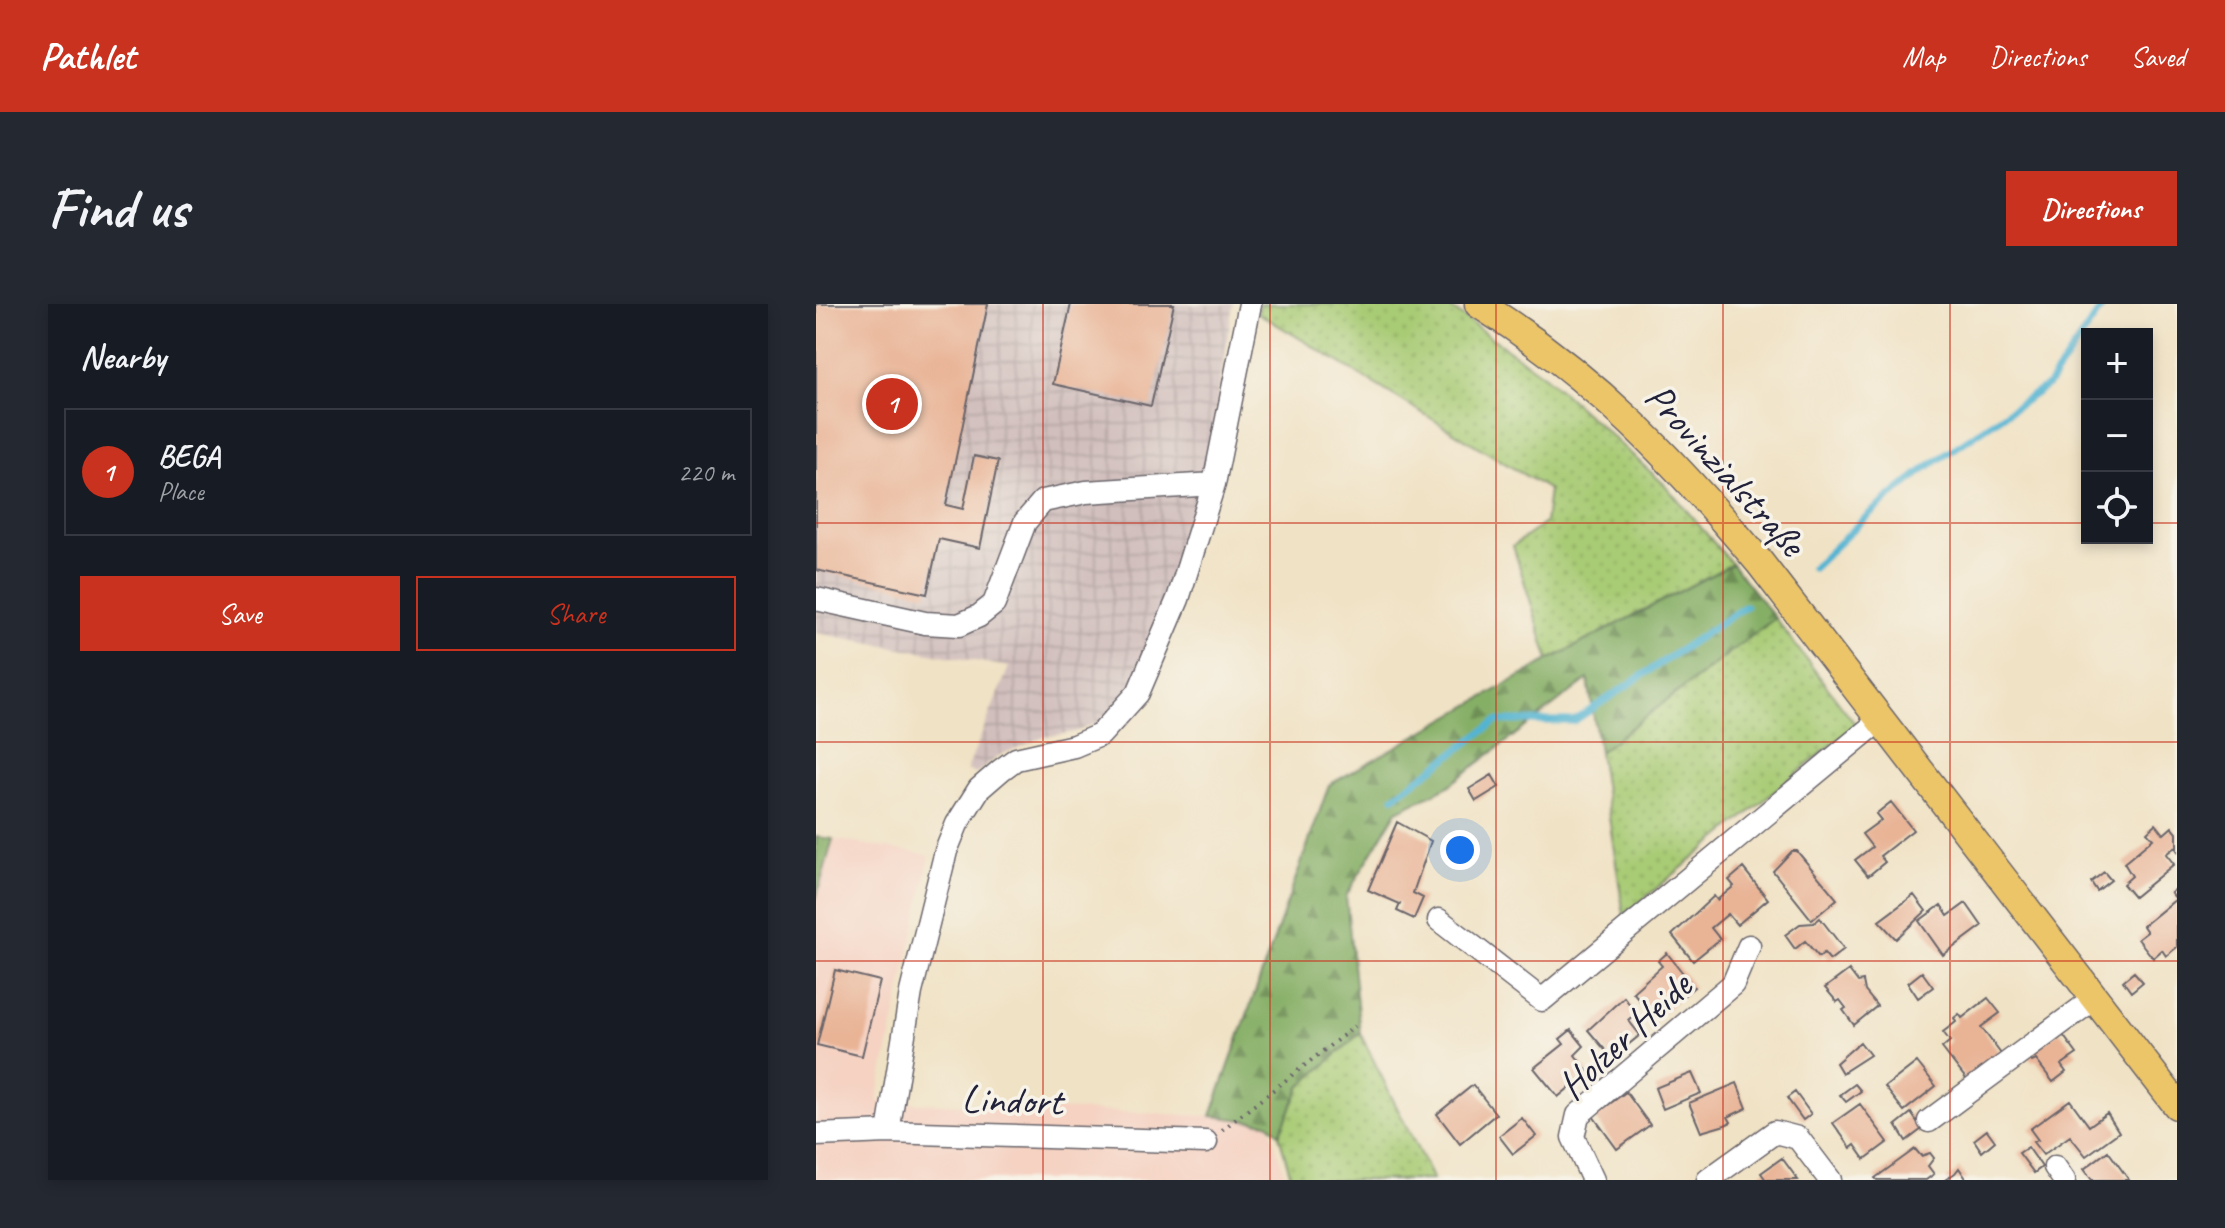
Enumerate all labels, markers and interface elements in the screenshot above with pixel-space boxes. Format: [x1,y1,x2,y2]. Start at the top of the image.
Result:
text: Pathlet [40,33,135,80]
text: Map [1902,39,1945,74]
text: Directions [1989,39,2087,74]
text: Saved [2131,39,2185,74]
button: Directions [2006,171,2177,246]
text: Find us [48,173,188,244]
map controls [2081,328,2153,544]
button: + [2081,328,2153,400]
text: Nearby [80,335,166,378]
street label: Provinzialstraße [1634,373,1818,569]
pin: 1 [866,374,918,434]
button: − [2081,400,2153,472]
text: BEGA [158,437,220,475]
text: 1 [102,456,114,489]
text: 220 m [678,456,734,489]
button: locate [2081,472,2153,544]
text: Place [158,475,204,508]
button: Save [80,576,400,651]
button: Share [416,576,736,651]
your location [1440,830,1480,870]
street label: Holzer Heide [1547,959,1704,1110]
street label: Lindort [961,1073,1067,1127]

